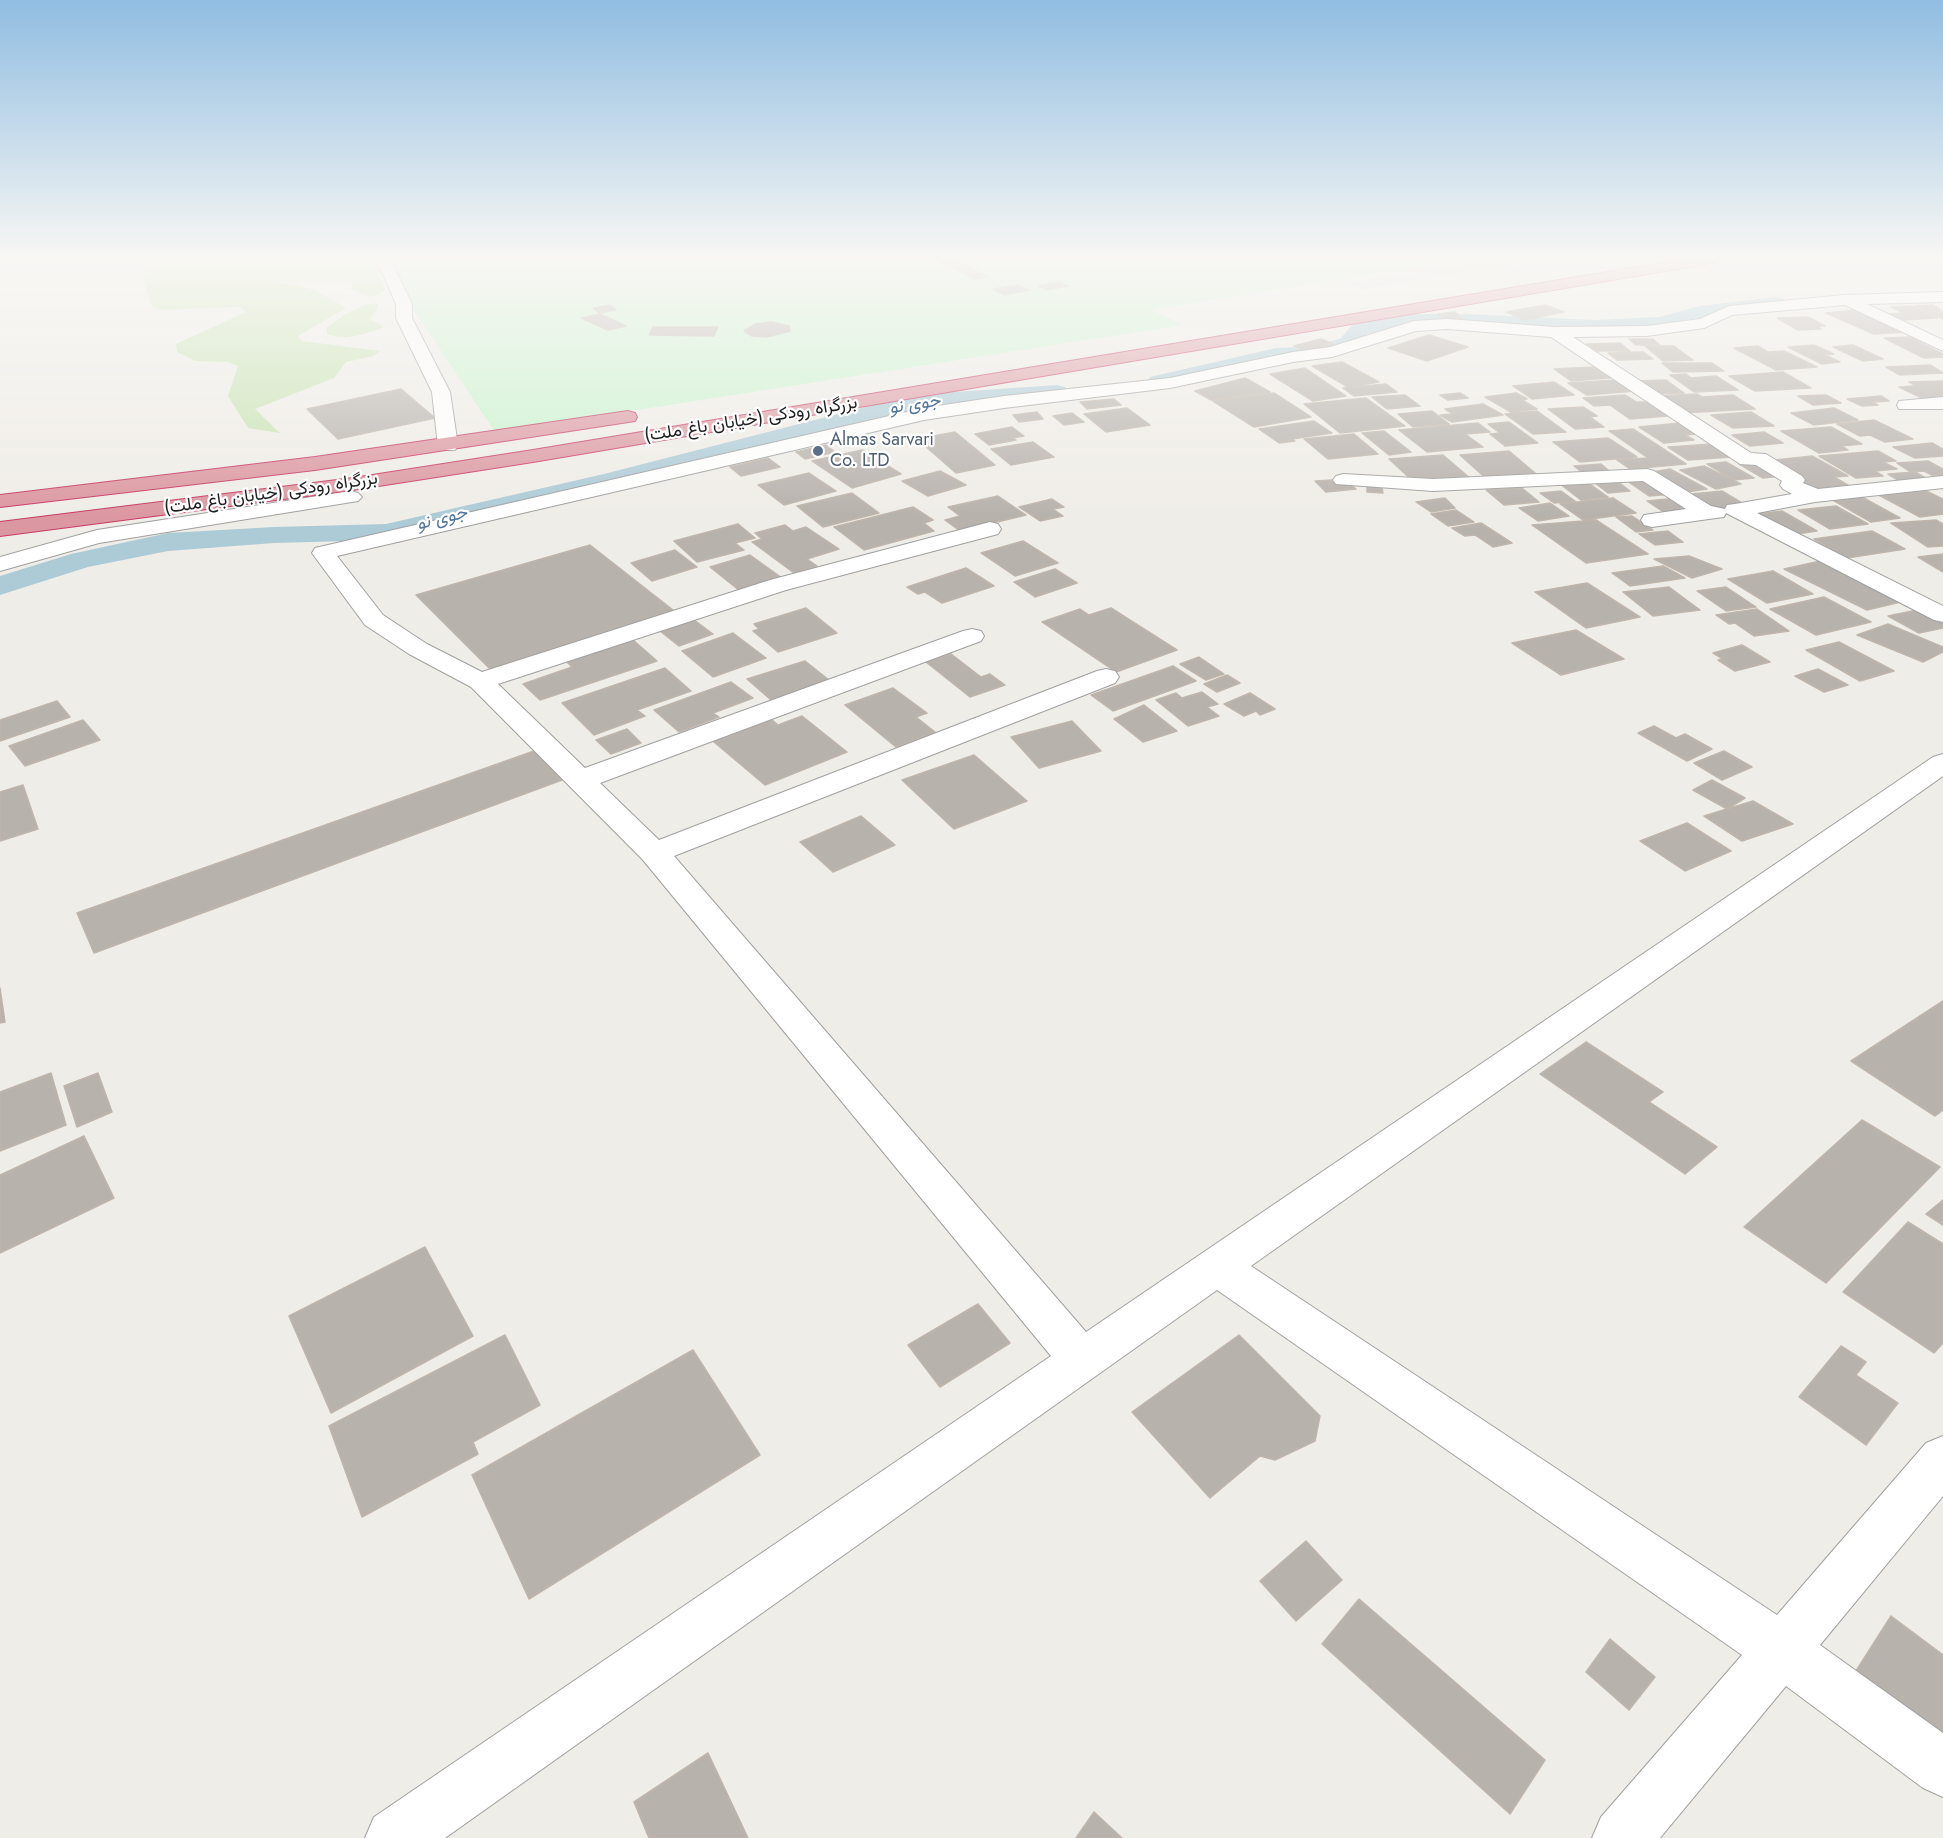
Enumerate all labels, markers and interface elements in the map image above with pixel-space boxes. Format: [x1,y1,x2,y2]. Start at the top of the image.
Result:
water label: جوی نو [888,390,942,420]
street label: بزرگراه رودکی (خیابان باغ ملت) [643,392,859,448]
place label: Almas Sarvari Co. LTD [830,430,934,472]
marker: Almas Sarvari Co. LTD [811,444,825,458]
street label: بزرگراه رودکی (خیابان باغ ملت) [163,468,379,520]
water label: جوی نو [414,502,470,536]

